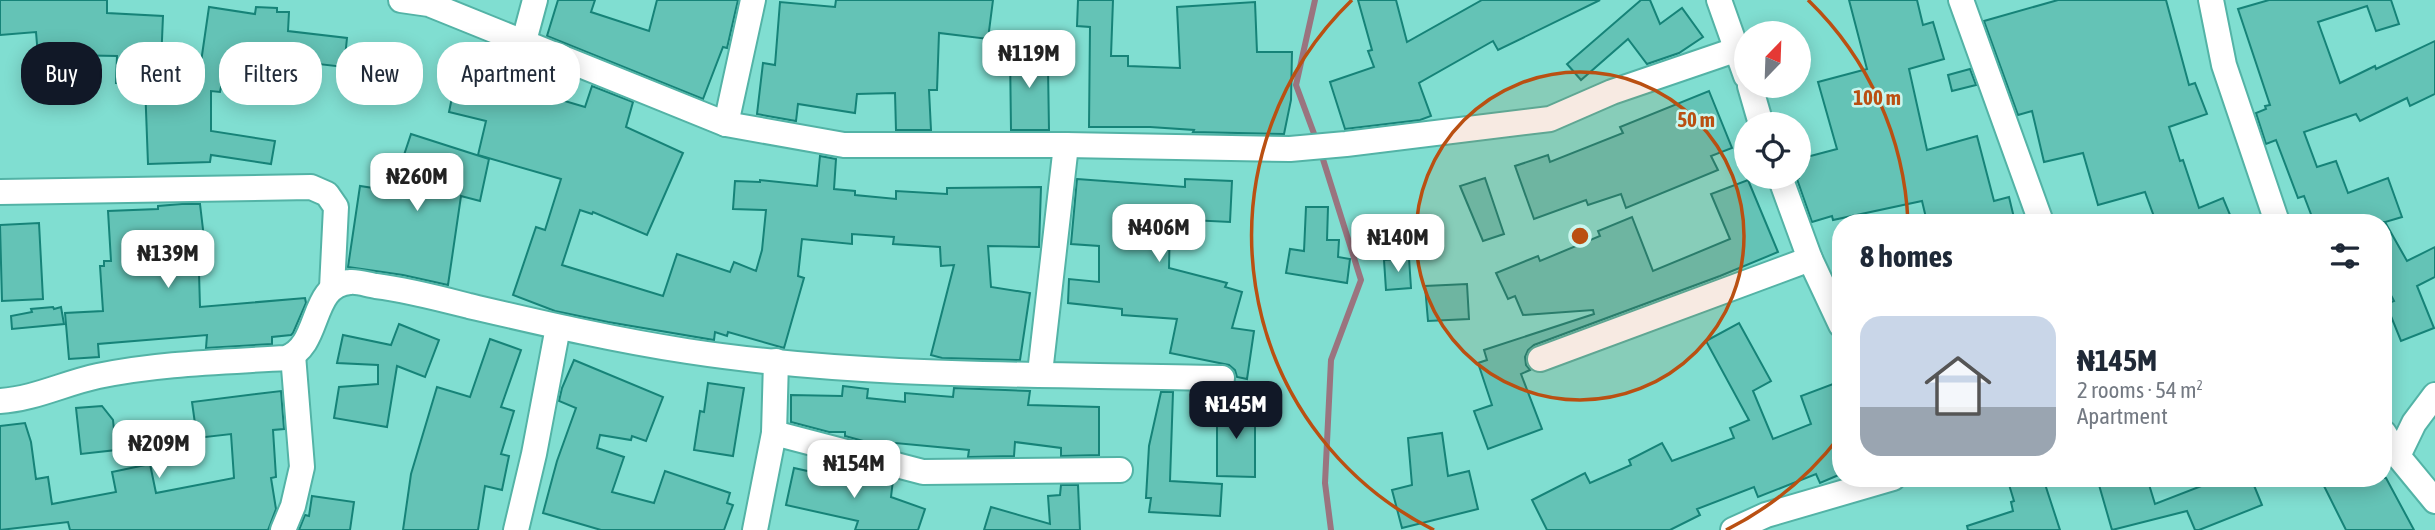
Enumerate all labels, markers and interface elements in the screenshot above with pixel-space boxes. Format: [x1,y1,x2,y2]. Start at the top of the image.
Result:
north arrow [1734,21,1811,98]
map controls [1734,21,1811,189]
pin: ₦119M [980,31,1078,90]
text: ₦119M [998,40,1060,66]
chip: Buy [21,42,102,105]
chip: Rent [116,42,205,105]
chip: Filters [219,42,322,105]
chip: New [336,42,423,105]
chip: Apartment [437,42,580,105]
text: 100 m [1853,85,1901,109]
text: 50 m [1677,107,1715,131]
button: locate [1734,112,1811,189]
pin: ₦260M [368,154,466,213]
text: ₦260M [386,163,448,189]
pin: ₦406M [1110,204,1208,264]
text: ₦406M [1128,214,1190,240]
pin: ₦140M [1349,215,1447,274]
text: ₦140M [1367,224,1429,250]
centre of rings [1568,224,1592,248]
pin: ₦139M [119,230,217,290]
icon: filters [2326,237,2364,275]
text: 8 homes [1860,239,1953,273]
text: ₦139M [137,240,199,266]
text: ₦145M [2077,343,2157,377]
icon: home [1916,344,2000,428]
text: 2 rooms · 54 m² [2077,377,2203,403]
pin: ₦145M [1187,382,1285,441]
text: ₦145M [1205,391,1267,417]
text: Apartment [2077,403,2168,429]
pin: ₦209M [110,420,208,480]
text: ₦209M [128,430,190,456]
pin: ₦154M [805,440,903,500]
text: ₦154M [823,450,885,476]

